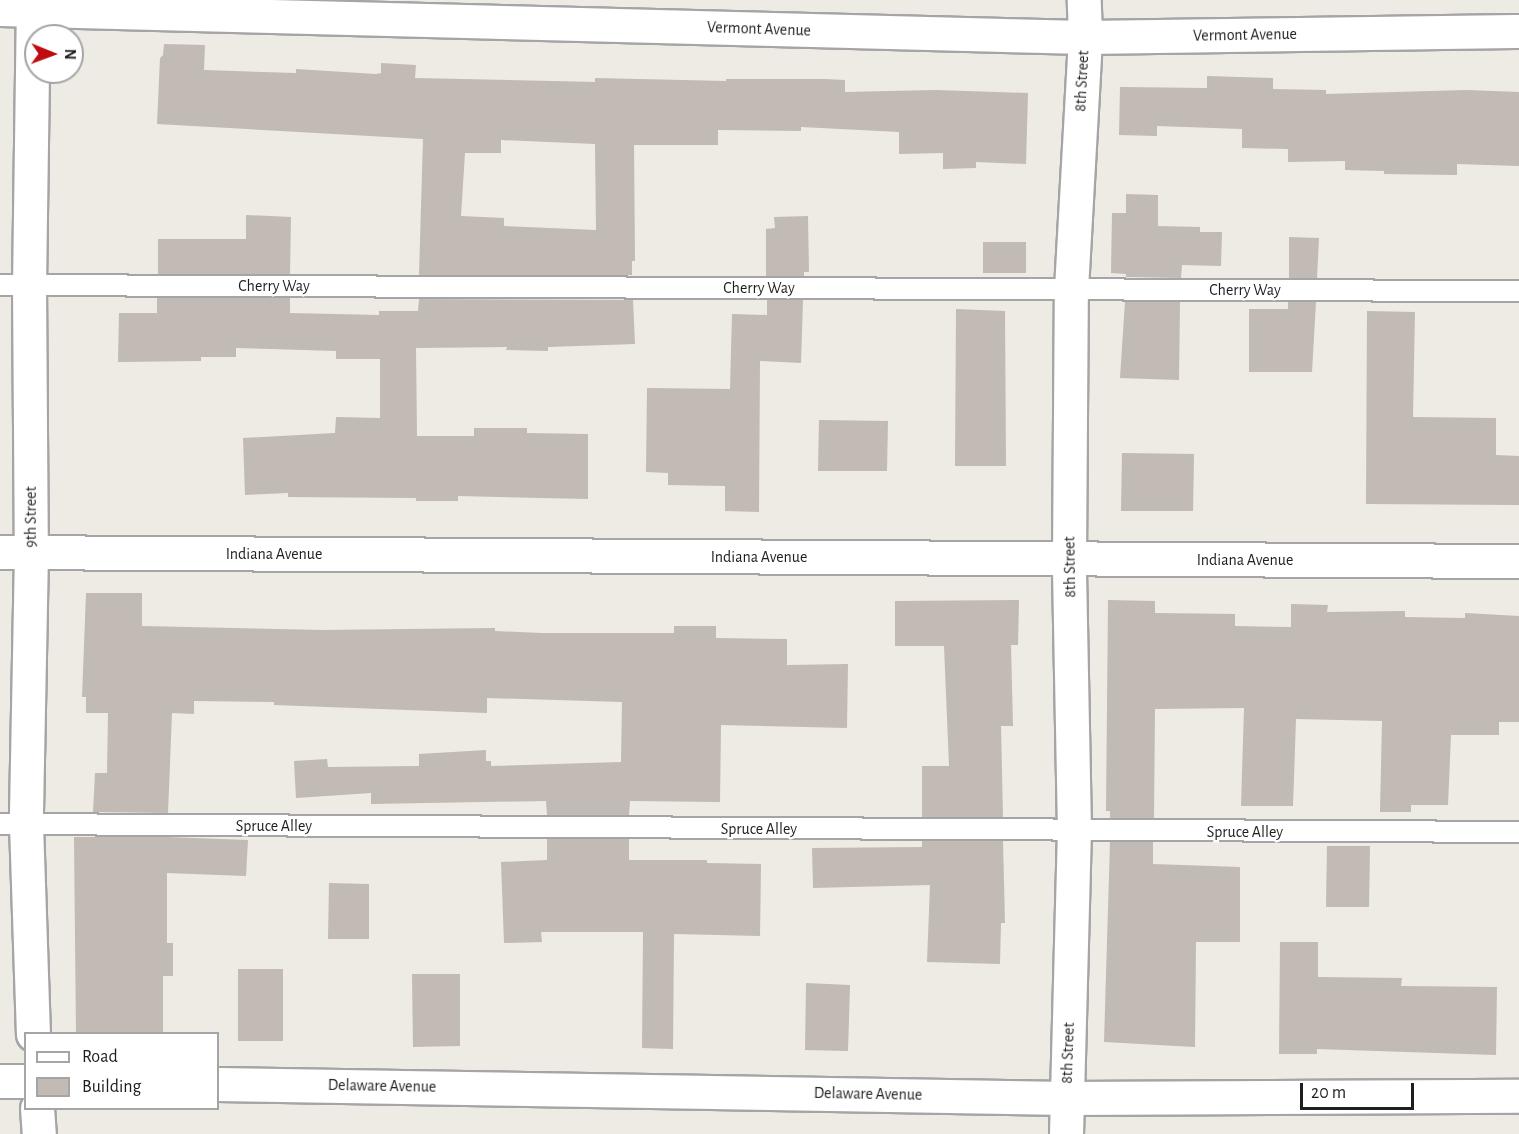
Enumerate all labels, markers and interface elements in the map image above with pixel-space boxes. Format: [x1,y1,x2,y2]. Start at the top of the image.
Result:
street label: Vermont Avenue [707,18,811,40]
north arrow [24,24,84,84]
street label: Vermont Avenue [1193,24,1297,46]
text: N [62,49,78,60]
street label: 8th Street [1071,50,1093,112]
street label: Cherry Way [238,276,310,296]
street label: Cherry Way [723,278,795,298]
street label: Cherry Way [1209,280,1281,300]
street label: 9th Street [21,486,41,548]
street label: 8th Street [1060,536,1080,598]
street label: Indiana Avenue [226,544,322,564]
street label: Indiana Avenue [711,547,807,567]
street label: Indiana Avenue [1197,550,1293,570]
street label: Spruce Alley [236,816,312,836]
street label: Spruce Alley [721,819,797,839]
street label: Spruce Alley [1207,822,1283,842]
street label: 8th Street [1057,1022,1079,1084]
legend [24,1032,219,1110]
text: Road [82,1048,118,1066]
scale bar [1303,1071,1417,1109]
street label: Delaware Avenue [328,1075,436,1097]
text: Building [82,1078,141,1096]
street label: Delaware Avenue [814,1083,922,1105]
text: 20 m [1311,1084,1346,1102]

